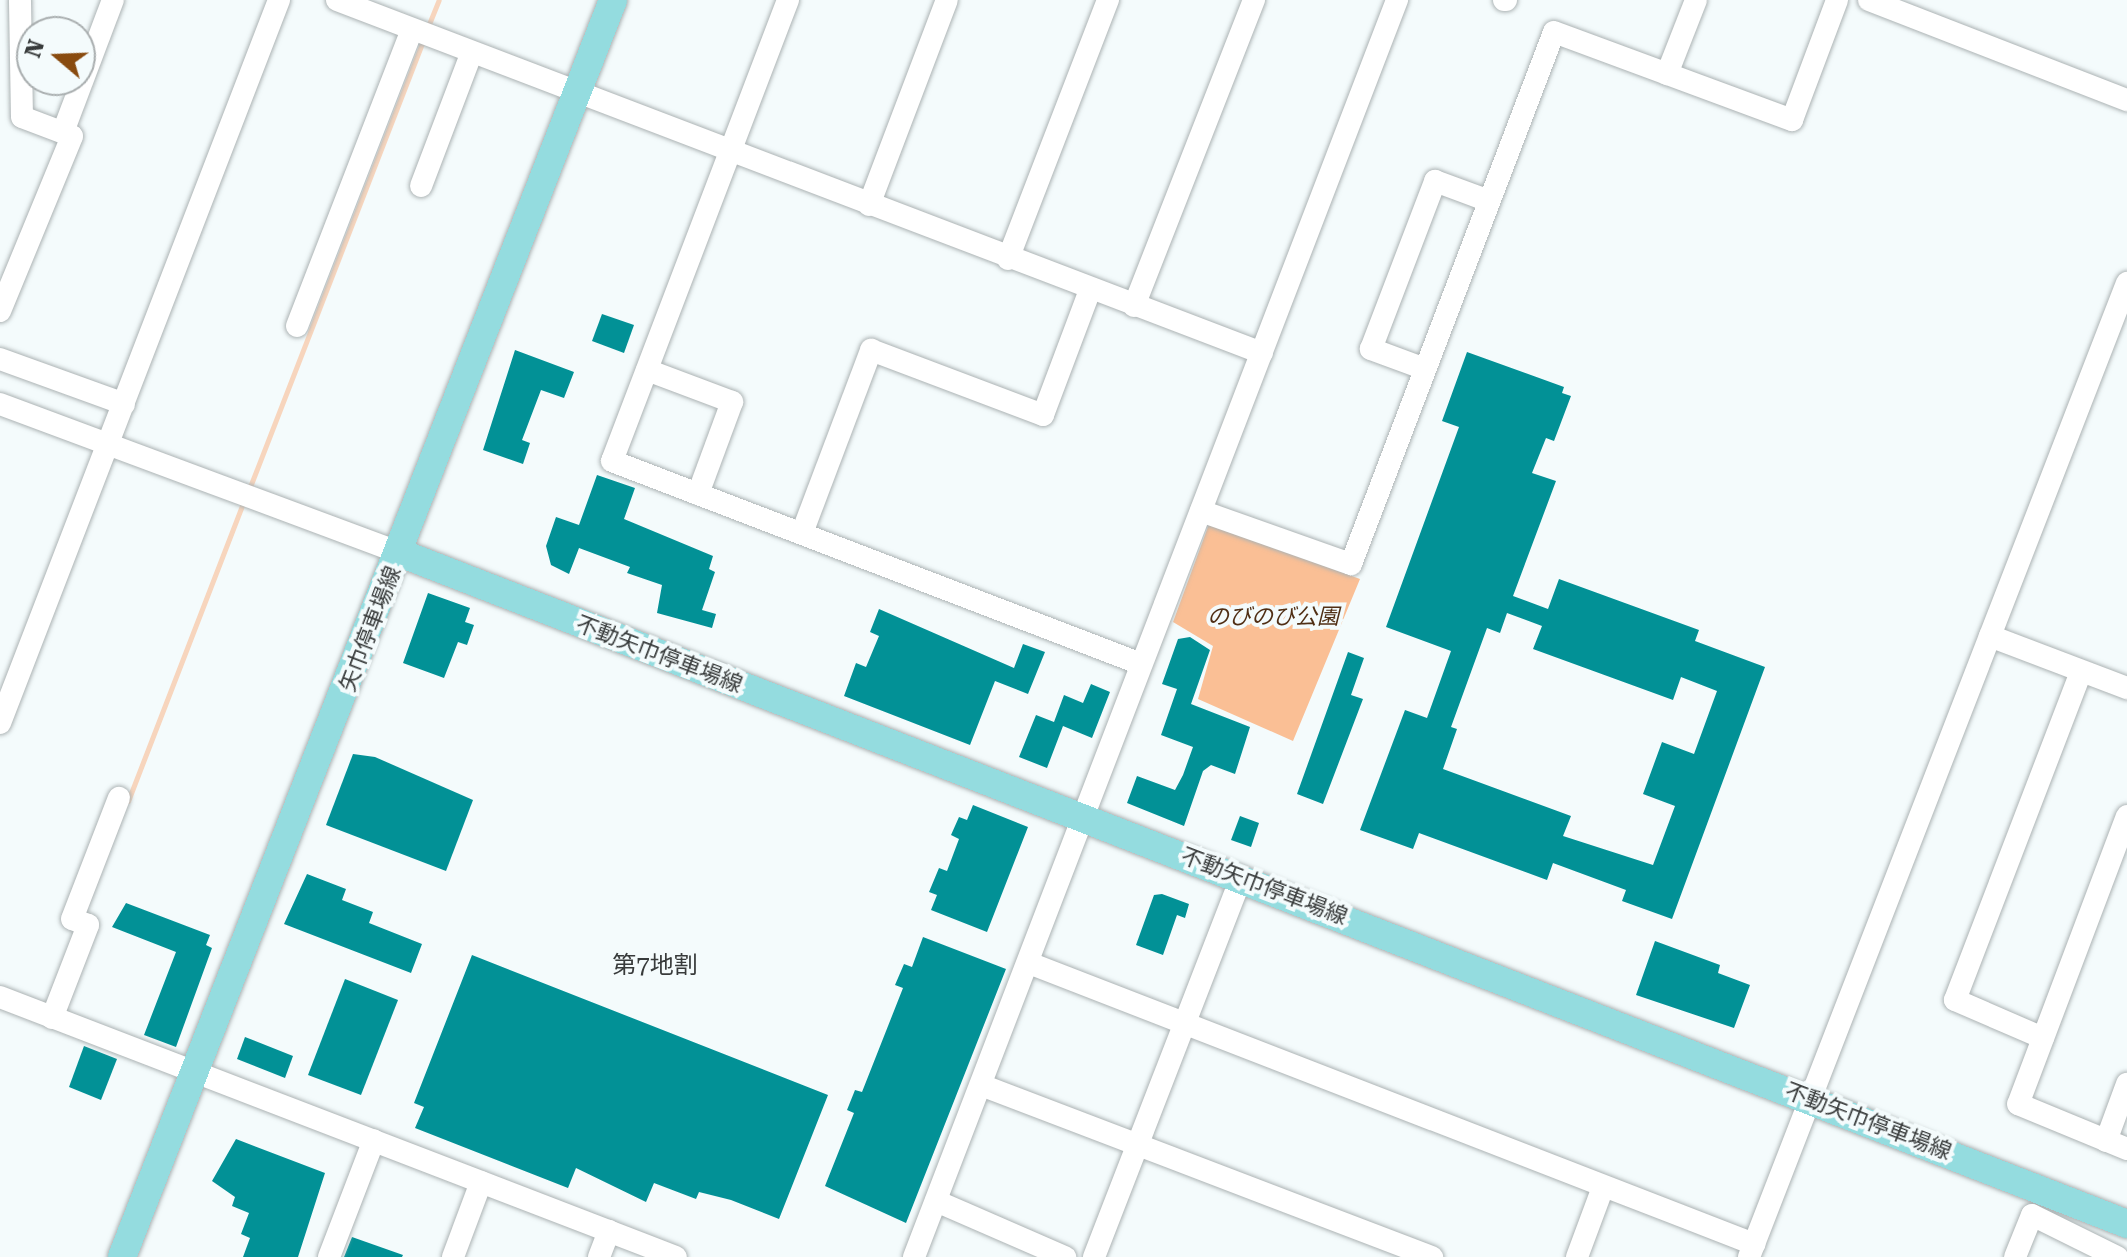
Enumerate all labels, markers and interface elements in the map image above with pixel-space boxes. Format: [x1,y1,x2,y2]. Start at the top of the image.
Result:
north arrow [16,16,96,96]
text: N [20,37,49,61]
street label: 矢巾停車場線 [334,563,406,695]
park label: のびのび公園 [1207,604,1339,630]
street label: 不動矢巾停車場線 [572,610,746,698]
street label: 不動矢巾停車場線 [1177,842,1351,930]
district label: 第7地割 [612,952,698,980]
street label: 不動矢巾停車場線 [1781,1077,1955,1165]

